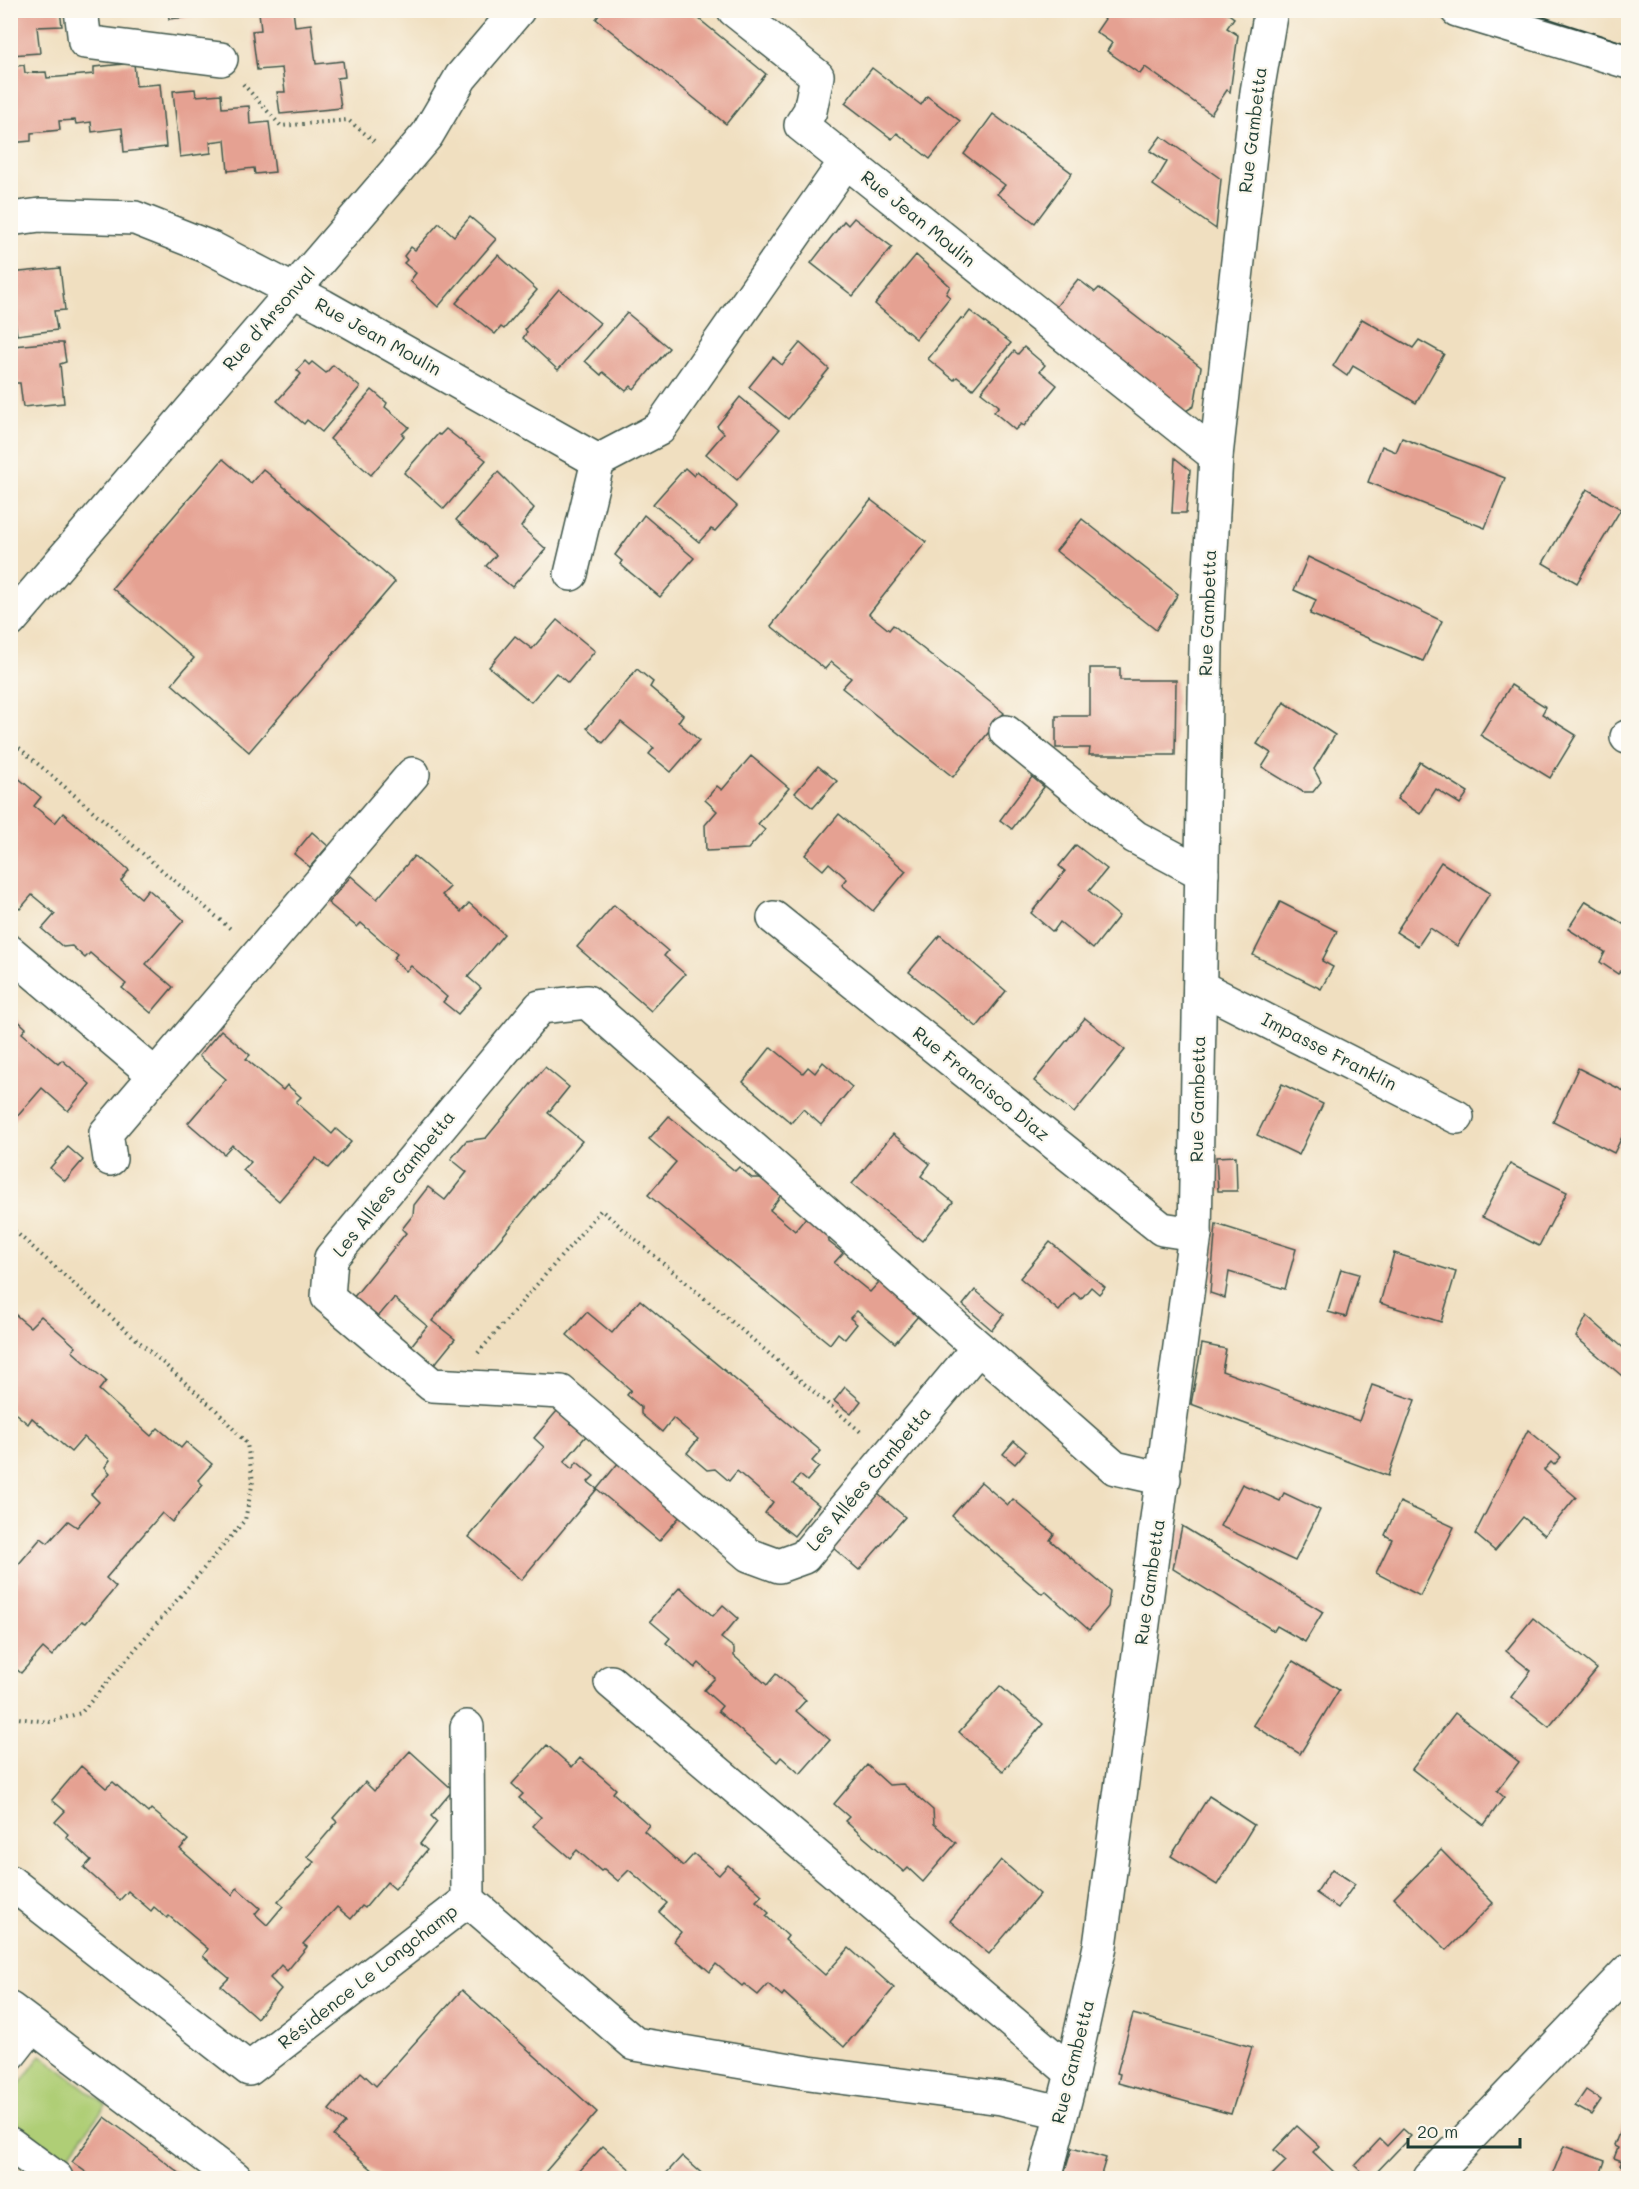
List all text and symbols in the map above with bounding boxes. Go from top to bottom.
street label: Rue Gambetta [1232,65,1272,194]
street label: Rue Jean Moulin [856,164,981,272]
street label: Rue d'Arsonval [217,261,320,375]
street label: Rue Jean Moulin [311,291,446,381]
street label: Rue Gambetta [1193,549,1221,677]
street label: Impasse Franklin [1258,1007,1401,1096]
street label: Rue Francisco Diaz [908,1021,1055,1146]
street label: Rue Gambetta [1184,1035,1210,1163]
street label: Les Allées Gambetta [327,1105,460,1262]
street label: Les Allées Gambetta [801,1401,936,1556]
street label: Rue Gambetta [1128,1517,1170,1646]
street label: Résidence Le Longchamp [273,1899,462,2054]
street label: Rue Gambetta [1045,1997,1099,2126]
scale bar [1408,2111,1520,2149]
text: 20 m [1417,2119,1458,2143]

